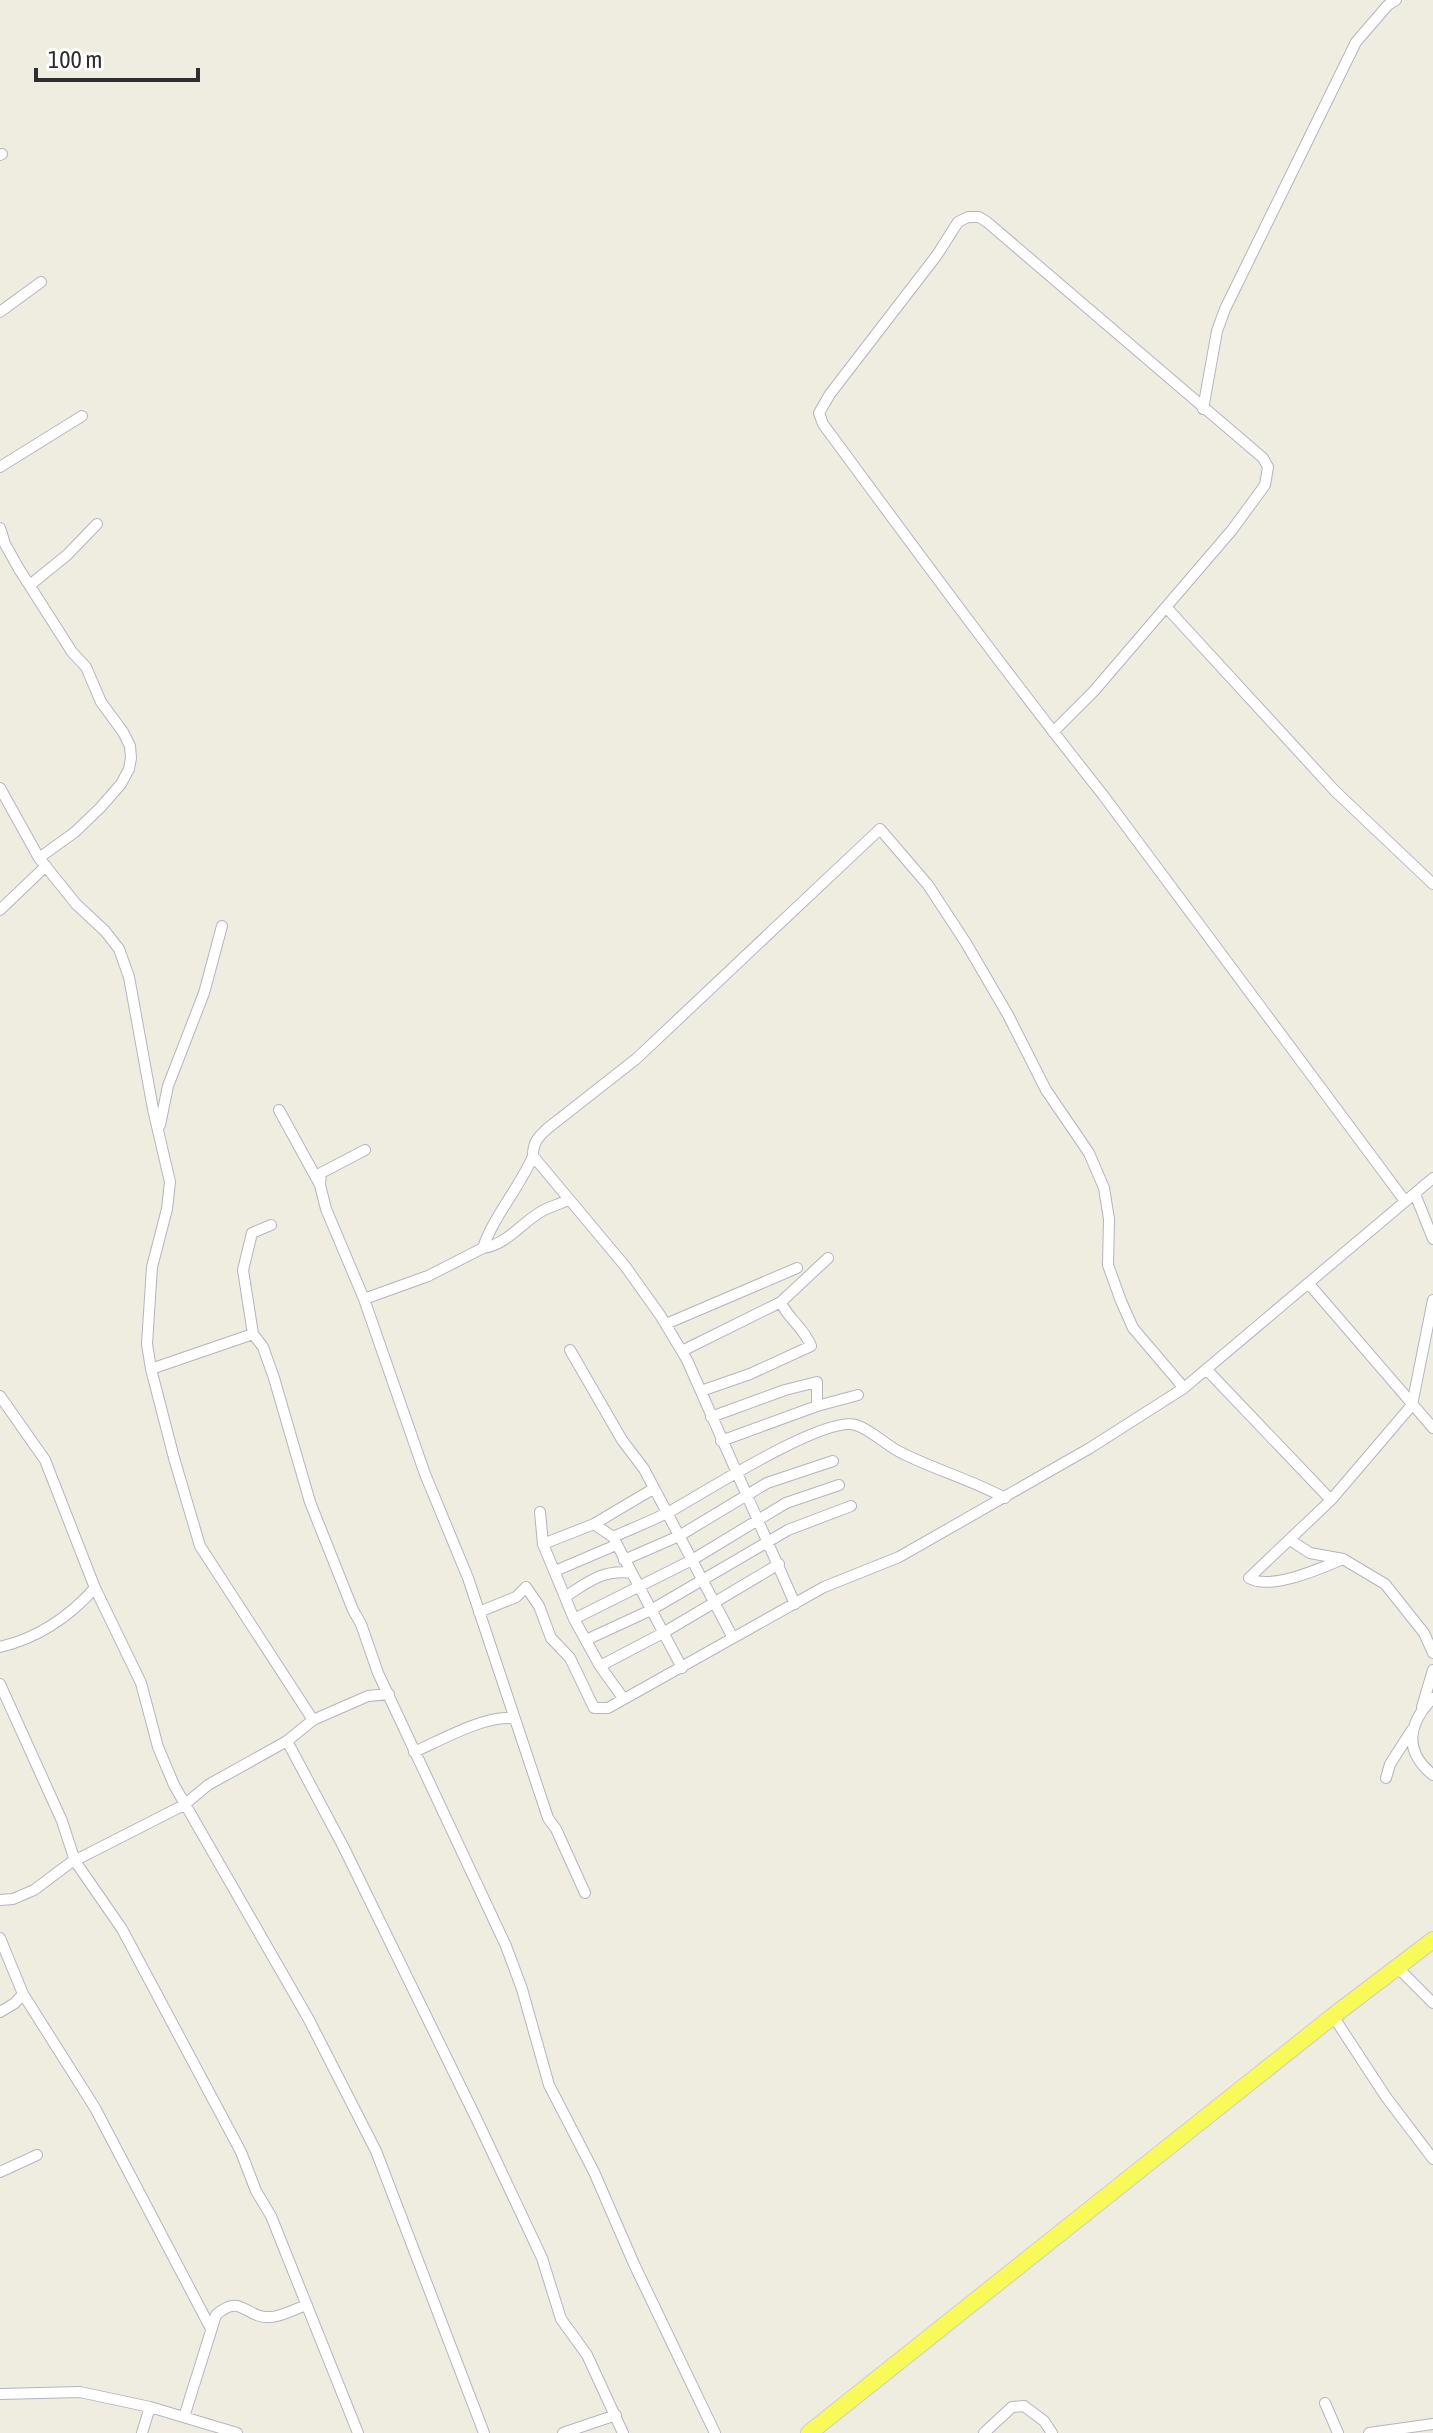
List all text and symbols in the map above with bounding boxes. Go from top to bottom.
scale bar [36,32,198,82]
text: 100 m [48,46,102,73]

